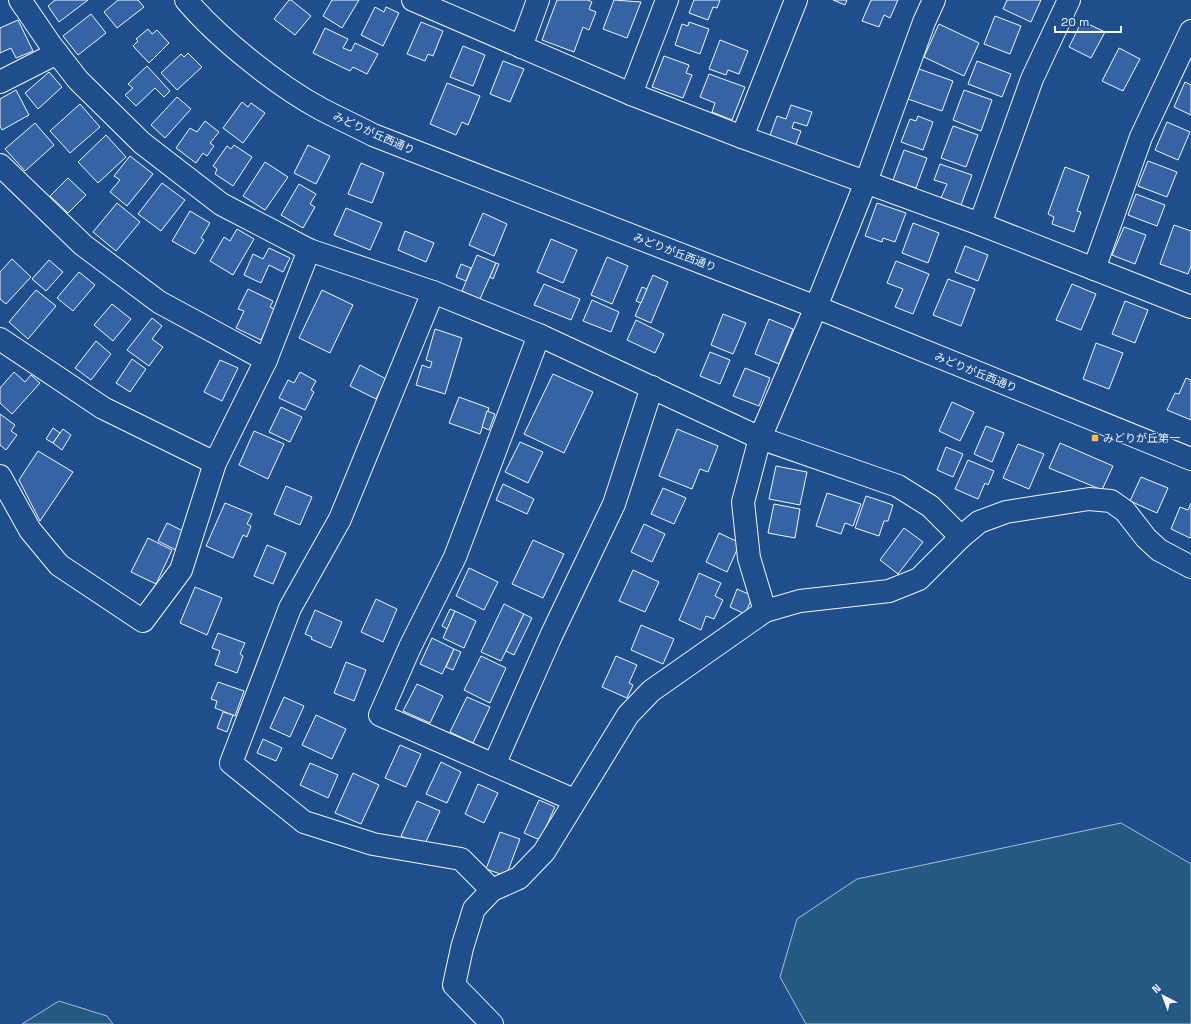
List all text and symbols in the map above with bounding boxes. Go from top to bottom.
scale bar [1055,8,1121,34]
text: 20 m [1061,14,1089,30]
street label: みどりが丘西通り [331,109,417,157]
street label: みどりが丘西通り [631,230,719,274]
street label: みどりが丘西通り [933,349,1019,395]
place label: みどりが丘第一 [1103,431,1180,445]
marker: みどりが丘第一 [1090,433,1100,443]
north arrow [1143,976,1183,1016]
text: N [1149,981,1164,996]

